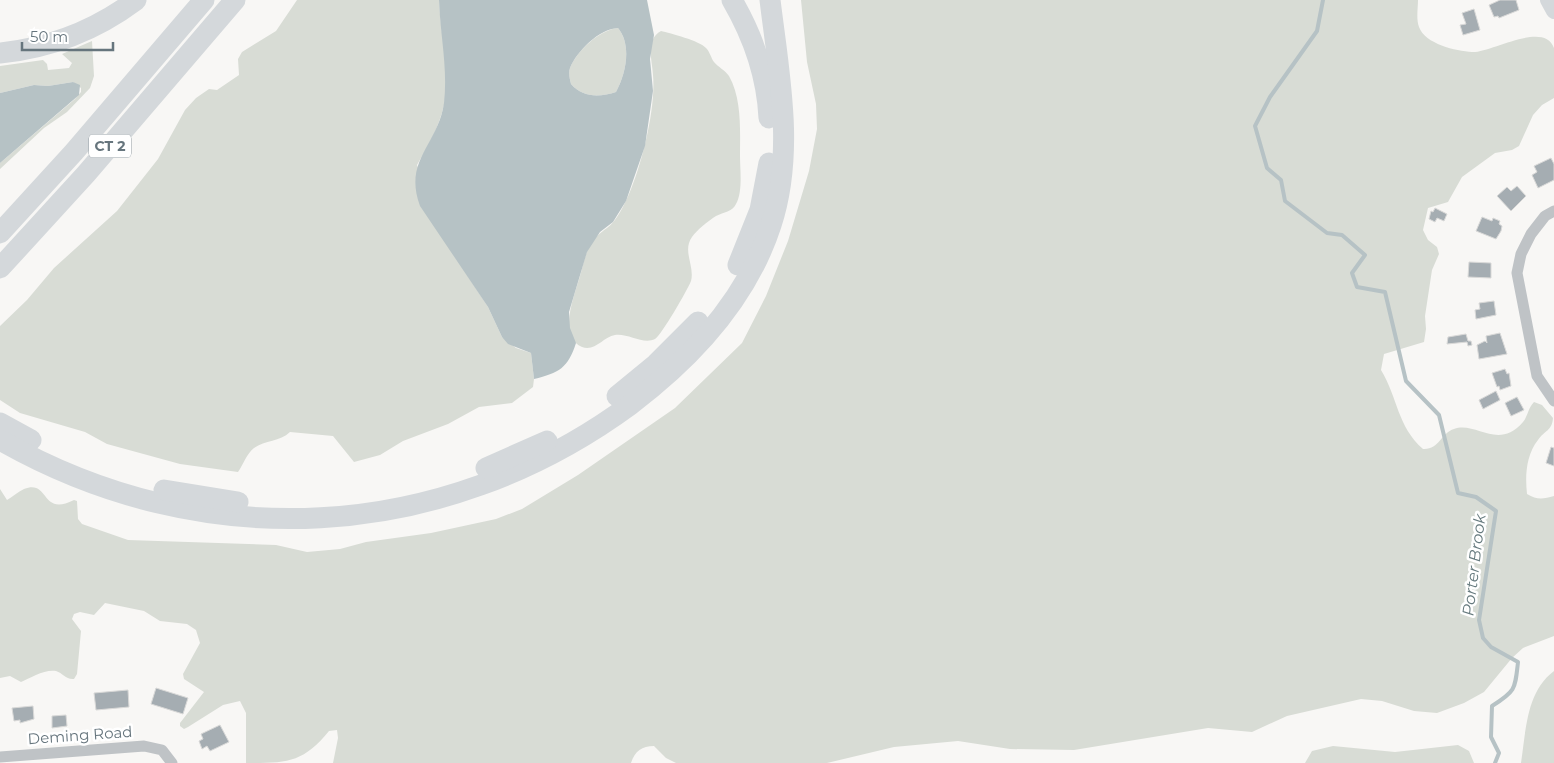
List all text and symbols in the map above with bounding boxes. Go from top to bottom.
scale bar [22,20,114,52]
text: 50 m [30,27,68,46]
road number: CT 2 [89,134,131,158]
water label: Porter Brook [1458,512,1490,617]
street label: Deming Road [27,722,133,748]

